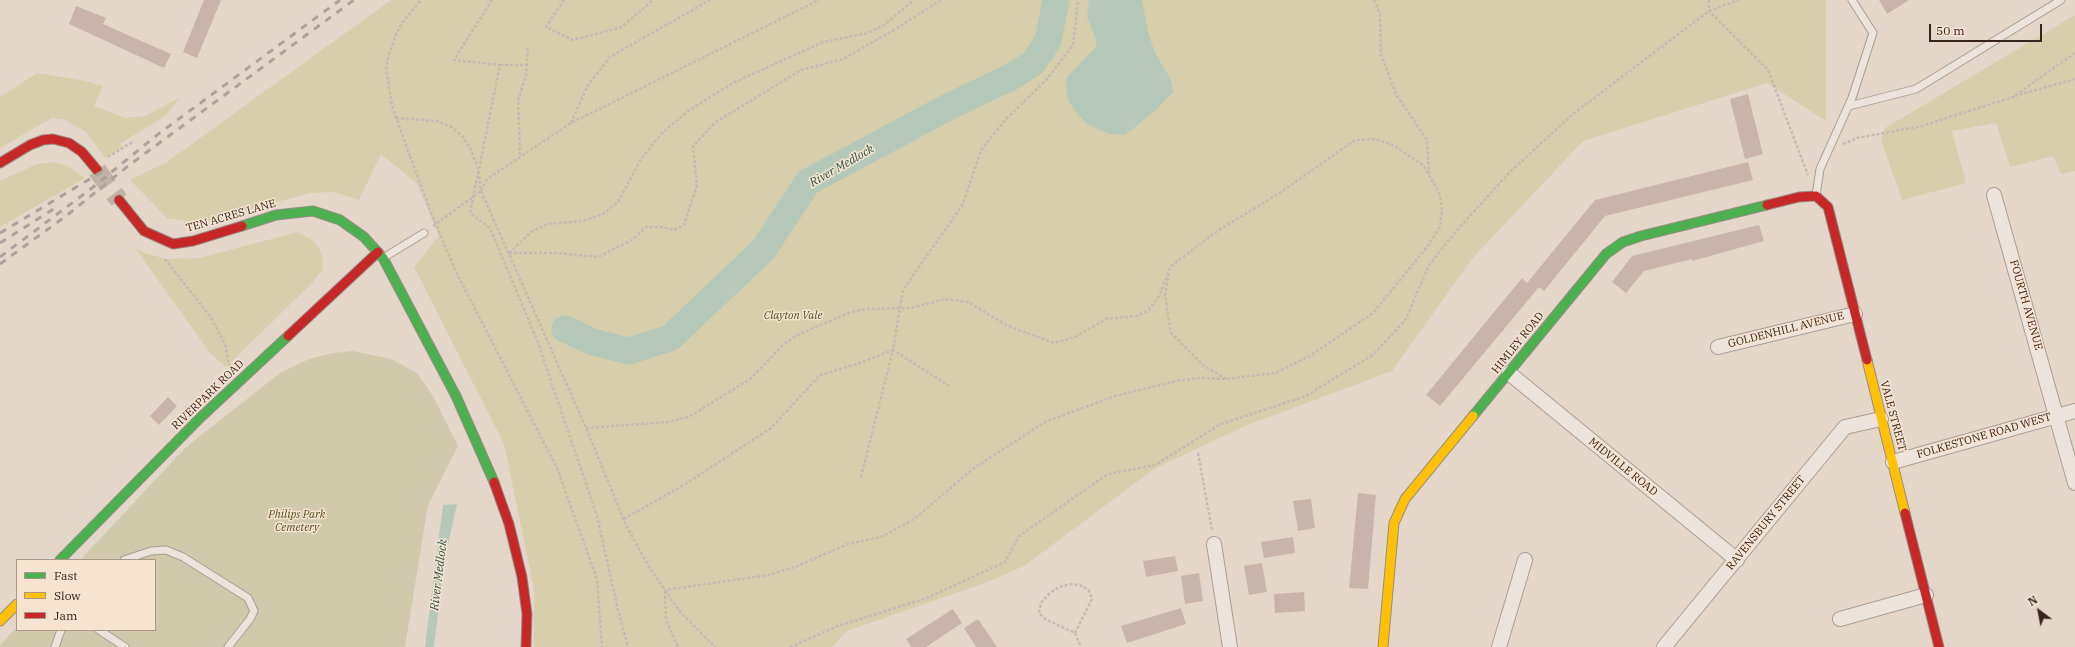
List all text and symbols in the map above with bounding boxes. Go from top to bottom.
scale bar [1931,16,2044,42]
text: 50 m [1936,23,1965,38]
water label: River Medlock [807,142,877,190]
street label: TEN ACRES LANE [184,197,278,235]
street label: FOURTH AVENUE [2007,258,2045,352]
park label: Clayton Vale [764,309,822,323]
street label: GOLDENHILL AVENUE [1727,309,1845,351]
street label: HIMLEY ROAD [1489,310,1547,376]
street label: RIVERPARK ROAD [169,357,247,433]
street label: VALE STREET [1877,379,1909,453]
street label: FOLKESTONE ROAD WEST [1915,410,2053,462]
street label: MIDVILLE ROAD [1586,435,1660,499]
street label: RAVENSBURY STREET [1724,473,1808,573]
park label: Philips Park Cemetery [268,508,326,534]
water label: River Medlock [427,538,451,612]
legend [16,559,156,631]
text: Fast [54,568,78,583]
text: Slow [54,588,81,603]
north arrow [2019,591,2059,631]
text: N [2025,593,2040,609]
text: Jam [54,608,77,623]

